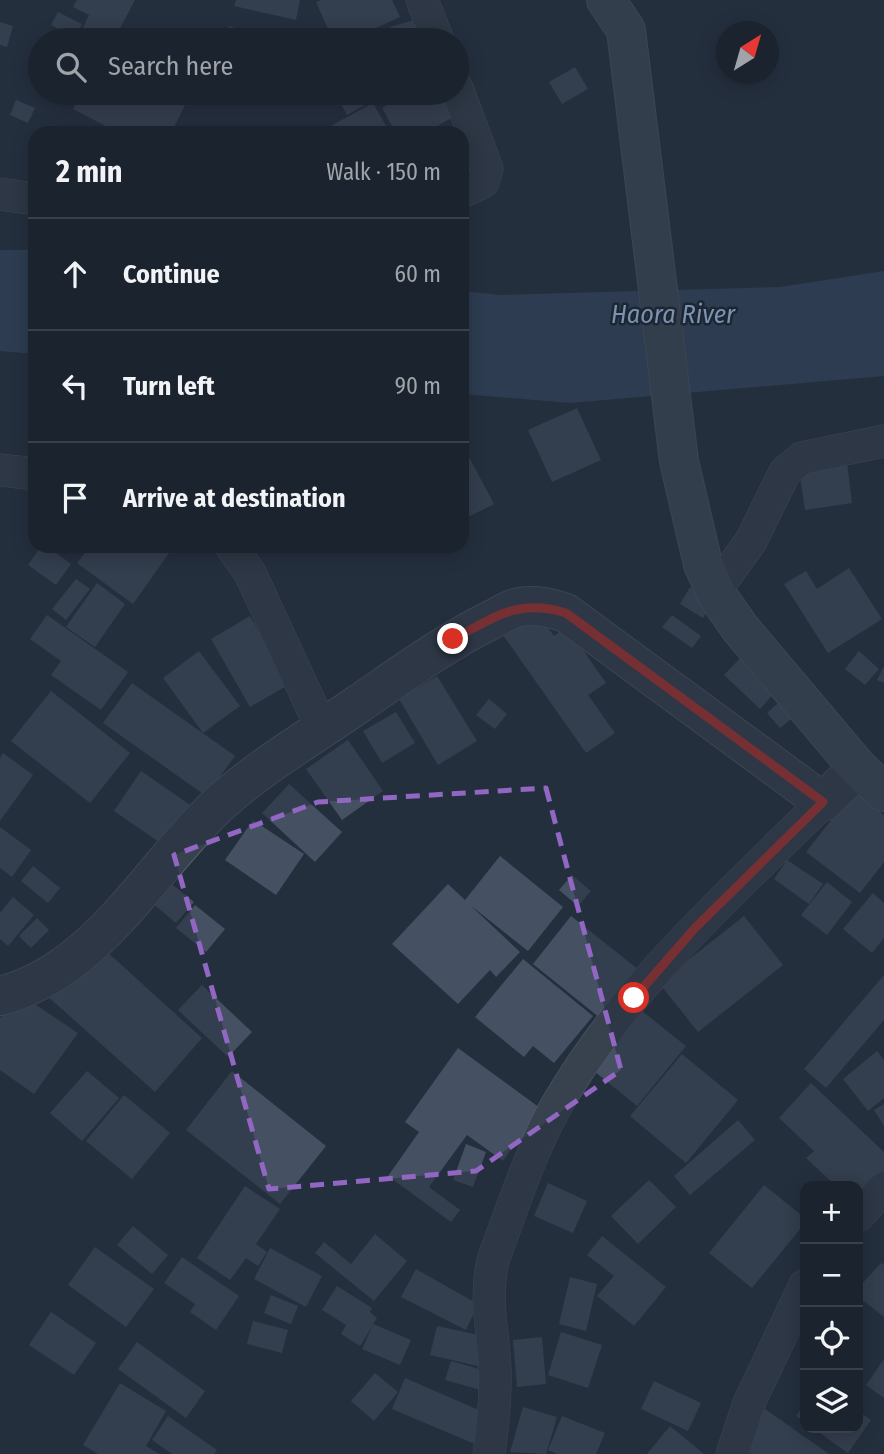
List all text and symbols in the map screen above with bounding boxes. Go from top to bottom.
north arrow [716,21,779,84]
search box [28,28,469,105]
icon: search [52,48,90,86]
text: Search here [108,51,233,82]
text: 2 min [56,154,123,190]
text: Walk · 150 m [326,158,441,186]
icon: ahead [56,255,94,293]
text: Continue [123,259,220,290]
text: 60 m [395,260,441,288]
water label: Haora River [611,299,736,330]
icon: left [56,367,94,405]
text: Turn left [123,371,215,402]
text: 90 m [395,372,441,400]
icon: arrive [56,479,94,517]
text: Arrive at destination [123,483,346,514]
route end [437,623,468,654]
route start [618,982,649,1013]
map controls [800,1181,863,1433]
button: + [800,1181,863,1244]
button: − [800,1244,863,1307]
button: locate [800,1307,863,1370]
button: layers [800,1370,863,1433]

